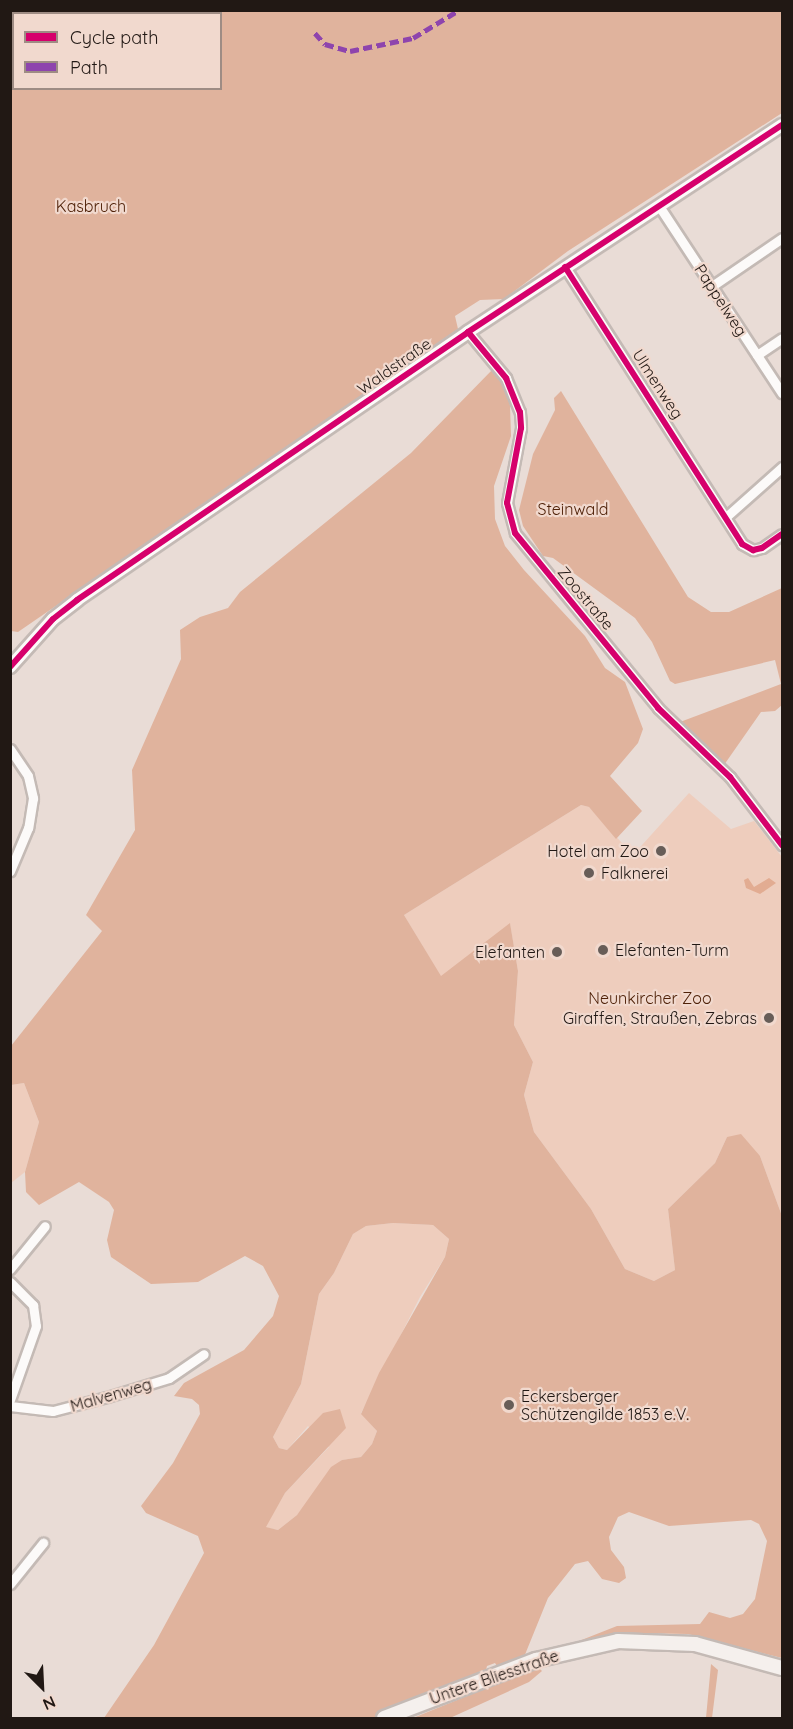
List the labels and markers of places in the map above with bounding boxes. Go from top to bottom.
place label: Hotel am Zoo [547,841,649,861]
marker: Hotel am Zoo [654,844,668,858]
place label: Falknerei [601,863,668,883]
marker: Falknerei [582,866,596,880]
place label: Elefanten-Turm [615,940,729,960]
place label: Elefanten [475,942,545,962]
marker: Elefanten-Turm [596,943,610,957]
marker: Elefanten [550,945,564,959]
place label: Giraffen, Straußen, Zebras [563,1008,757,1028]
marker: Giraffen, Straußen, Zebras [762,1011,776,1025]
place label: Eckersberger Schützengilde 1853 e.V. [521,1386,689,1424]
marker: Eckersberger Schützengilde 1853 e.V. [502,1398,516,1412]

